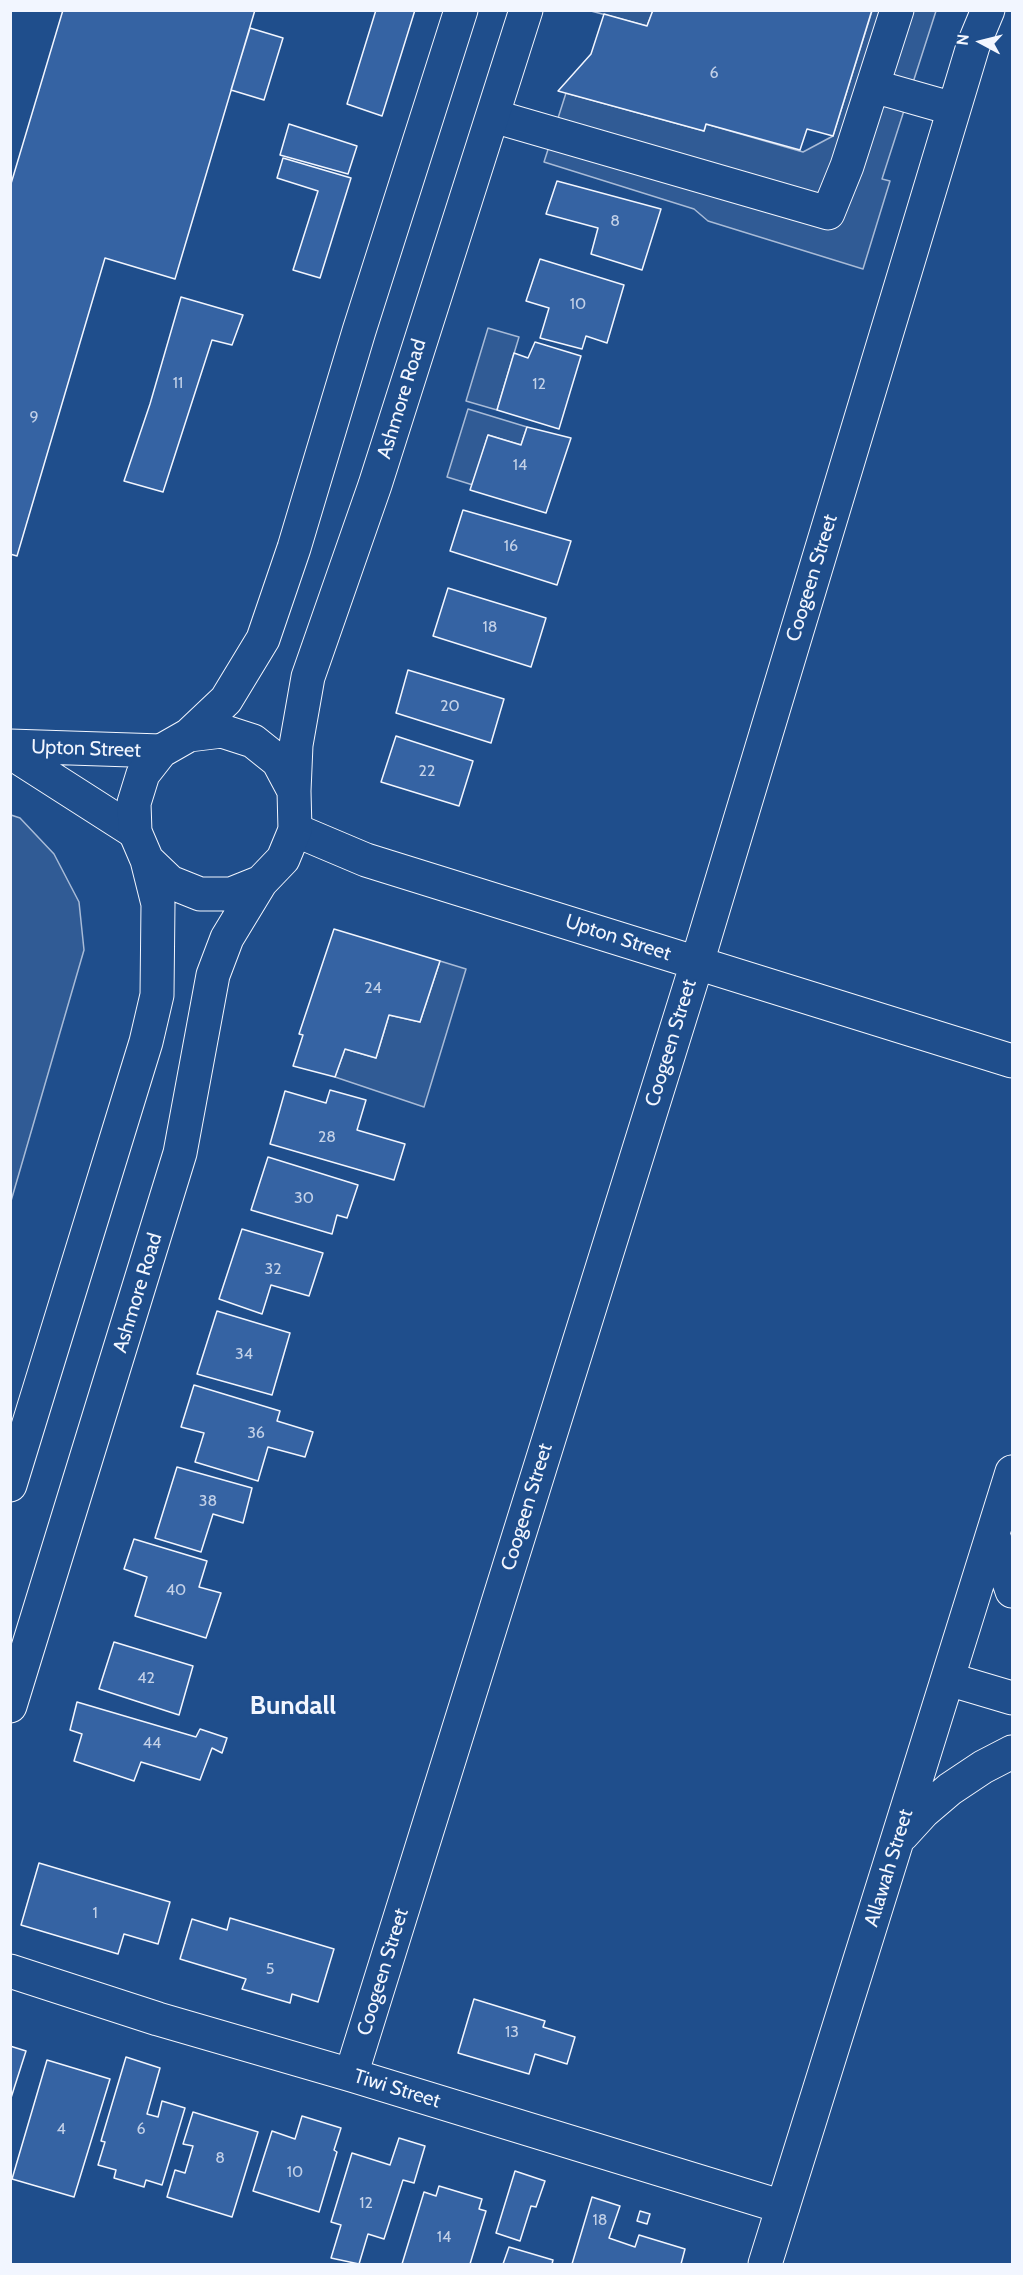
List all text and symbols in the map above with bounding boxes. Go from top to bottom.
north arrow [951,12,1011,72]
text: N [953,33,973,47]
house number: 6 [709,63,719,83]
house number: 8 [610,211,620,231]
house number: 10 [570,294,586,314]
street label: Ashmore Road [372,336,432,462]
house number: 11 [173,373,183,393]
house number: 12 [532,374,546,394]
house number: 9 [29,407,39,427]
house number: 14 [513,455,527,475]
street label: Coogeen Street [781,512,843,644]
house number: 16 [504,536,518,556]
house number: 18 [483,617,497,637]
house number: 20 [440,696,460,716]
street label: Upton Street [31,735,141,763]
house number: 22 [419,761,435,781]
street label: Upton Street [562,910,674,966]
street label: Coogeen Street [640,977,702,1109]
house number: 24 [364,978,382,998]
house number: 28 [318,1127,336,1147]
house number: 30 [294,1188,314,1208]
street label: Ashmore Road [108,1230,168,1356]
house number: 32 [264,1259,282,1279]
house number: 34 [235,1344,253,1364]
house number: 36 [247,1423,265,1443]
street label: Coogeen Street [496,1441,558,1573]
house number: 38 [199,1491,217,1511]
house number: 40 [166,1580,186,1600]
house number: 42 [137,1668,155,1688]
district label: Bundall [250,1690,336,1722]
house number: 44 [143,1733,161,1753]
street label: Allawah Street [860,1806,918,1930]
house number: 1 [92,1903,98,1923]
street label: Coogeen Street [352,1906,414,2038]
house number: 5 [266,1959,274,1979]
house number: 13 [505,2022,519,2042]
street label: Tiwi Street [351,2064,443,2114]
house number: 4 [56,2119,66,2139]
house number: 6 [136,2119,146,2139]
house number: 8 [215,2148,225,2168]
house number: 10 [287,2162,303,2182]
house number: 12 [359,2193,373,2213]
house number: 18 [593,2210,607,2230]
house number: 14 [437,2227,451,2247]

